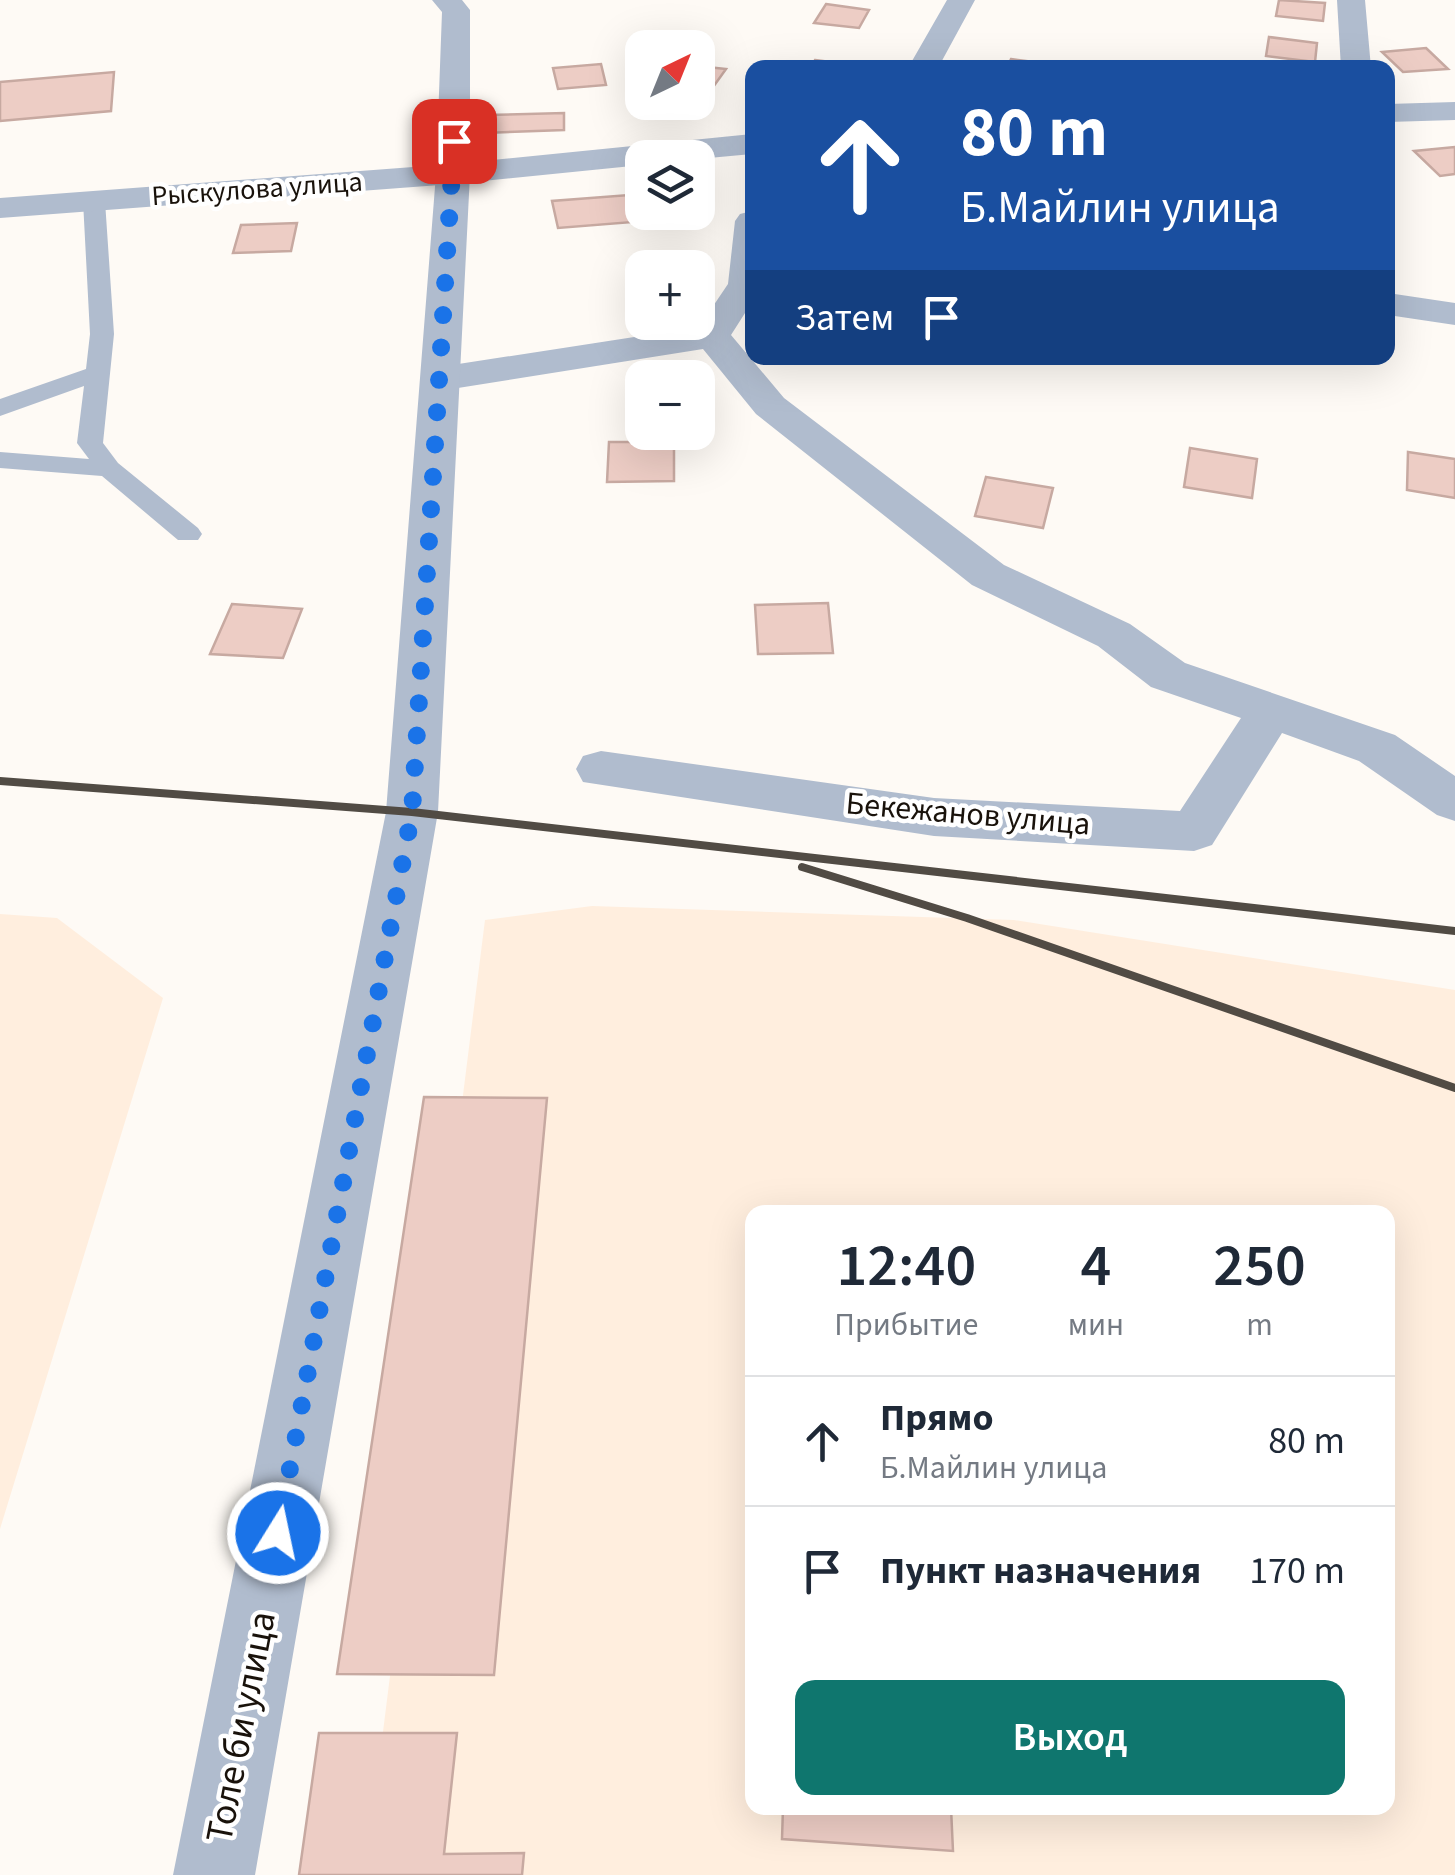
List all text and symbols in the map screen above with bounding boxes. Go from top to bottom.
north arrow [625,30,715,120]
map controls [625,30,715,450]
text: 80 m [960,83,1108,183]
pin [412,99,497,184]
icon: ahead [795,100,925,230]
icon: arrive [427,114,482,169]
button: layers [625,140,715,230]
street label: Рыскулова улица [150,162,364,216]
text: Б.Майлин улица [960,176,1280,240]
button: + [625,250,715,340]
icon: arrive [914,290,969,345]
text: Затем [795,291,894,345]
button: − [625,360,715,450]
street label: Бекежанов улица [844,780,1092,848]
text: 12:40 [837,1224,976,1309]
text: 4 [1081,1224,1111,1309]
text: 250 [1213,1224,1306,1309]
text: Прибытие [834,1302,978,1348]
text: мин [1068,1302,1124,1348]
text: m [1246,1302,1273,1348]
text: Прямо [880,1391,994,1445]
icon: ahead [795,1414,850,1469]
text: 80 m [1268,1414,1345,1468]
text: Б.Майлин улица [880,1445,1107,1491]
position arrow [226,1481,330,1585]
icon: arrive [795,1544,850,1599]
text: Пункт назначения [880,1544,1201,1598]
text: 170 m [1249,1544,1345,1598]
street label: Толе би улица [192,1607,290,1847]
button: Выход [795,1680,1345,1795]

